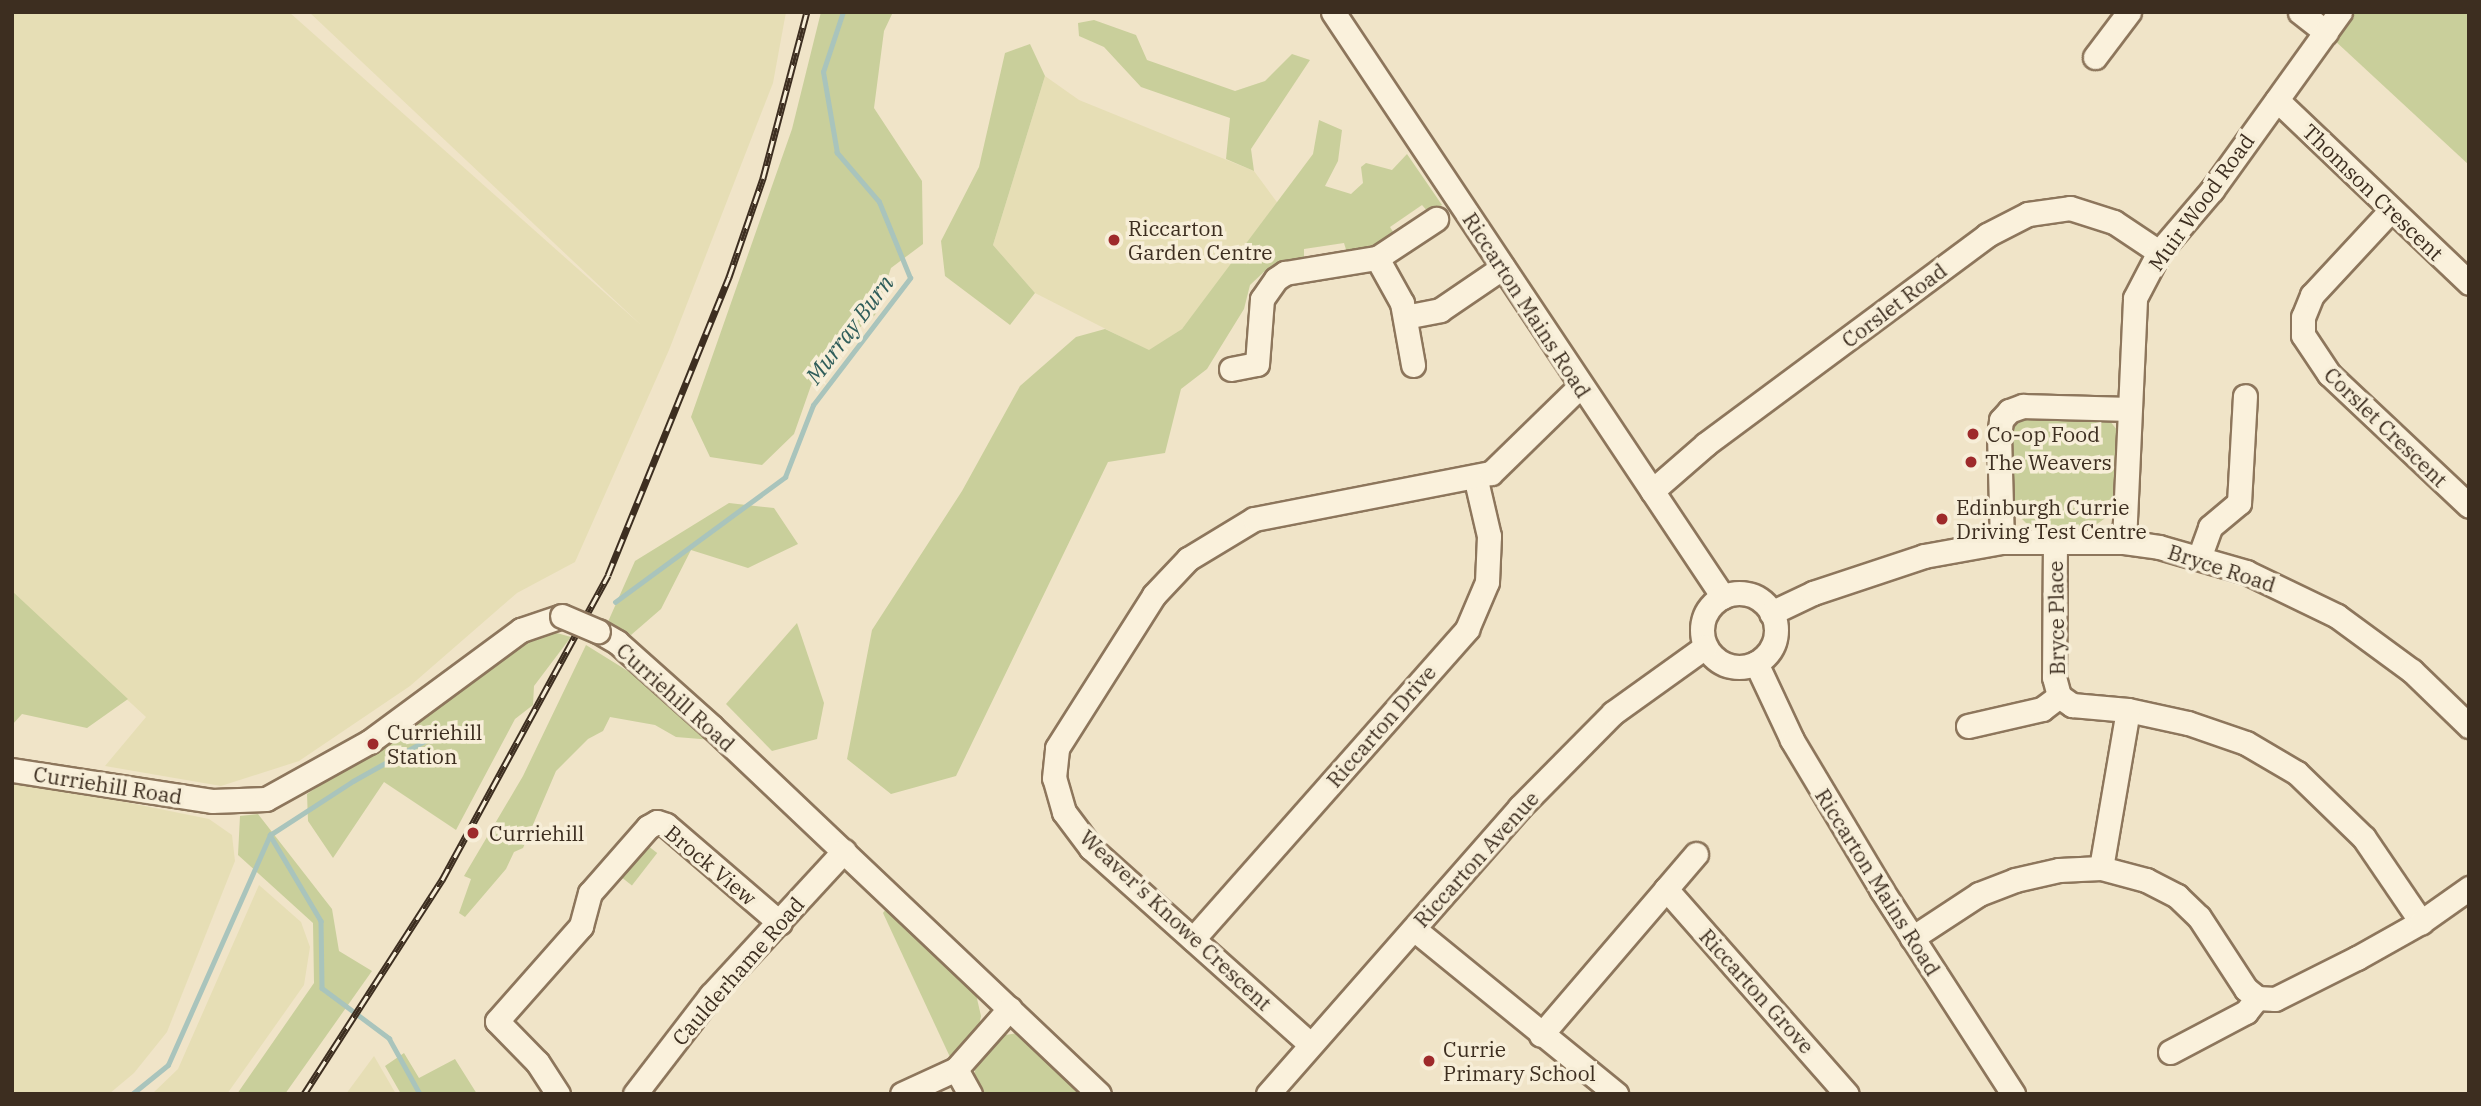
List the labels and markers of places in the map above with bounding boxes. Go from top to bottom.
place label: Riccarton Garden Centre [1128,215,1273,265]
marker: Riccarton Garden Centre [1106,232,1122,248]
place label: Co-op Food [1987,421,2100,447]
marker: Co-op Food [1965,426,1981,442]
place label: The Weavers [1985,449,2112,475]
marker: The Weavers [1963,454,1979,470]
place label: Edinburgh Currie Driving Test Centre [1956,494,2147,544]
marker: Edinburgh Currie Driving Test Centre [1934,511,1950,527]
place label: Curriehill Station [387,719,482,769]
marker: Curriehill Station [365,736,381,752]
place label: Curriehill [489,820,584,846]
marker: Curriehill [463,823,483,843]
place label: Currie Primary School [1443,1036,1596,1086]
marker: Currie Primary School [1421,1053,1437,1069]

